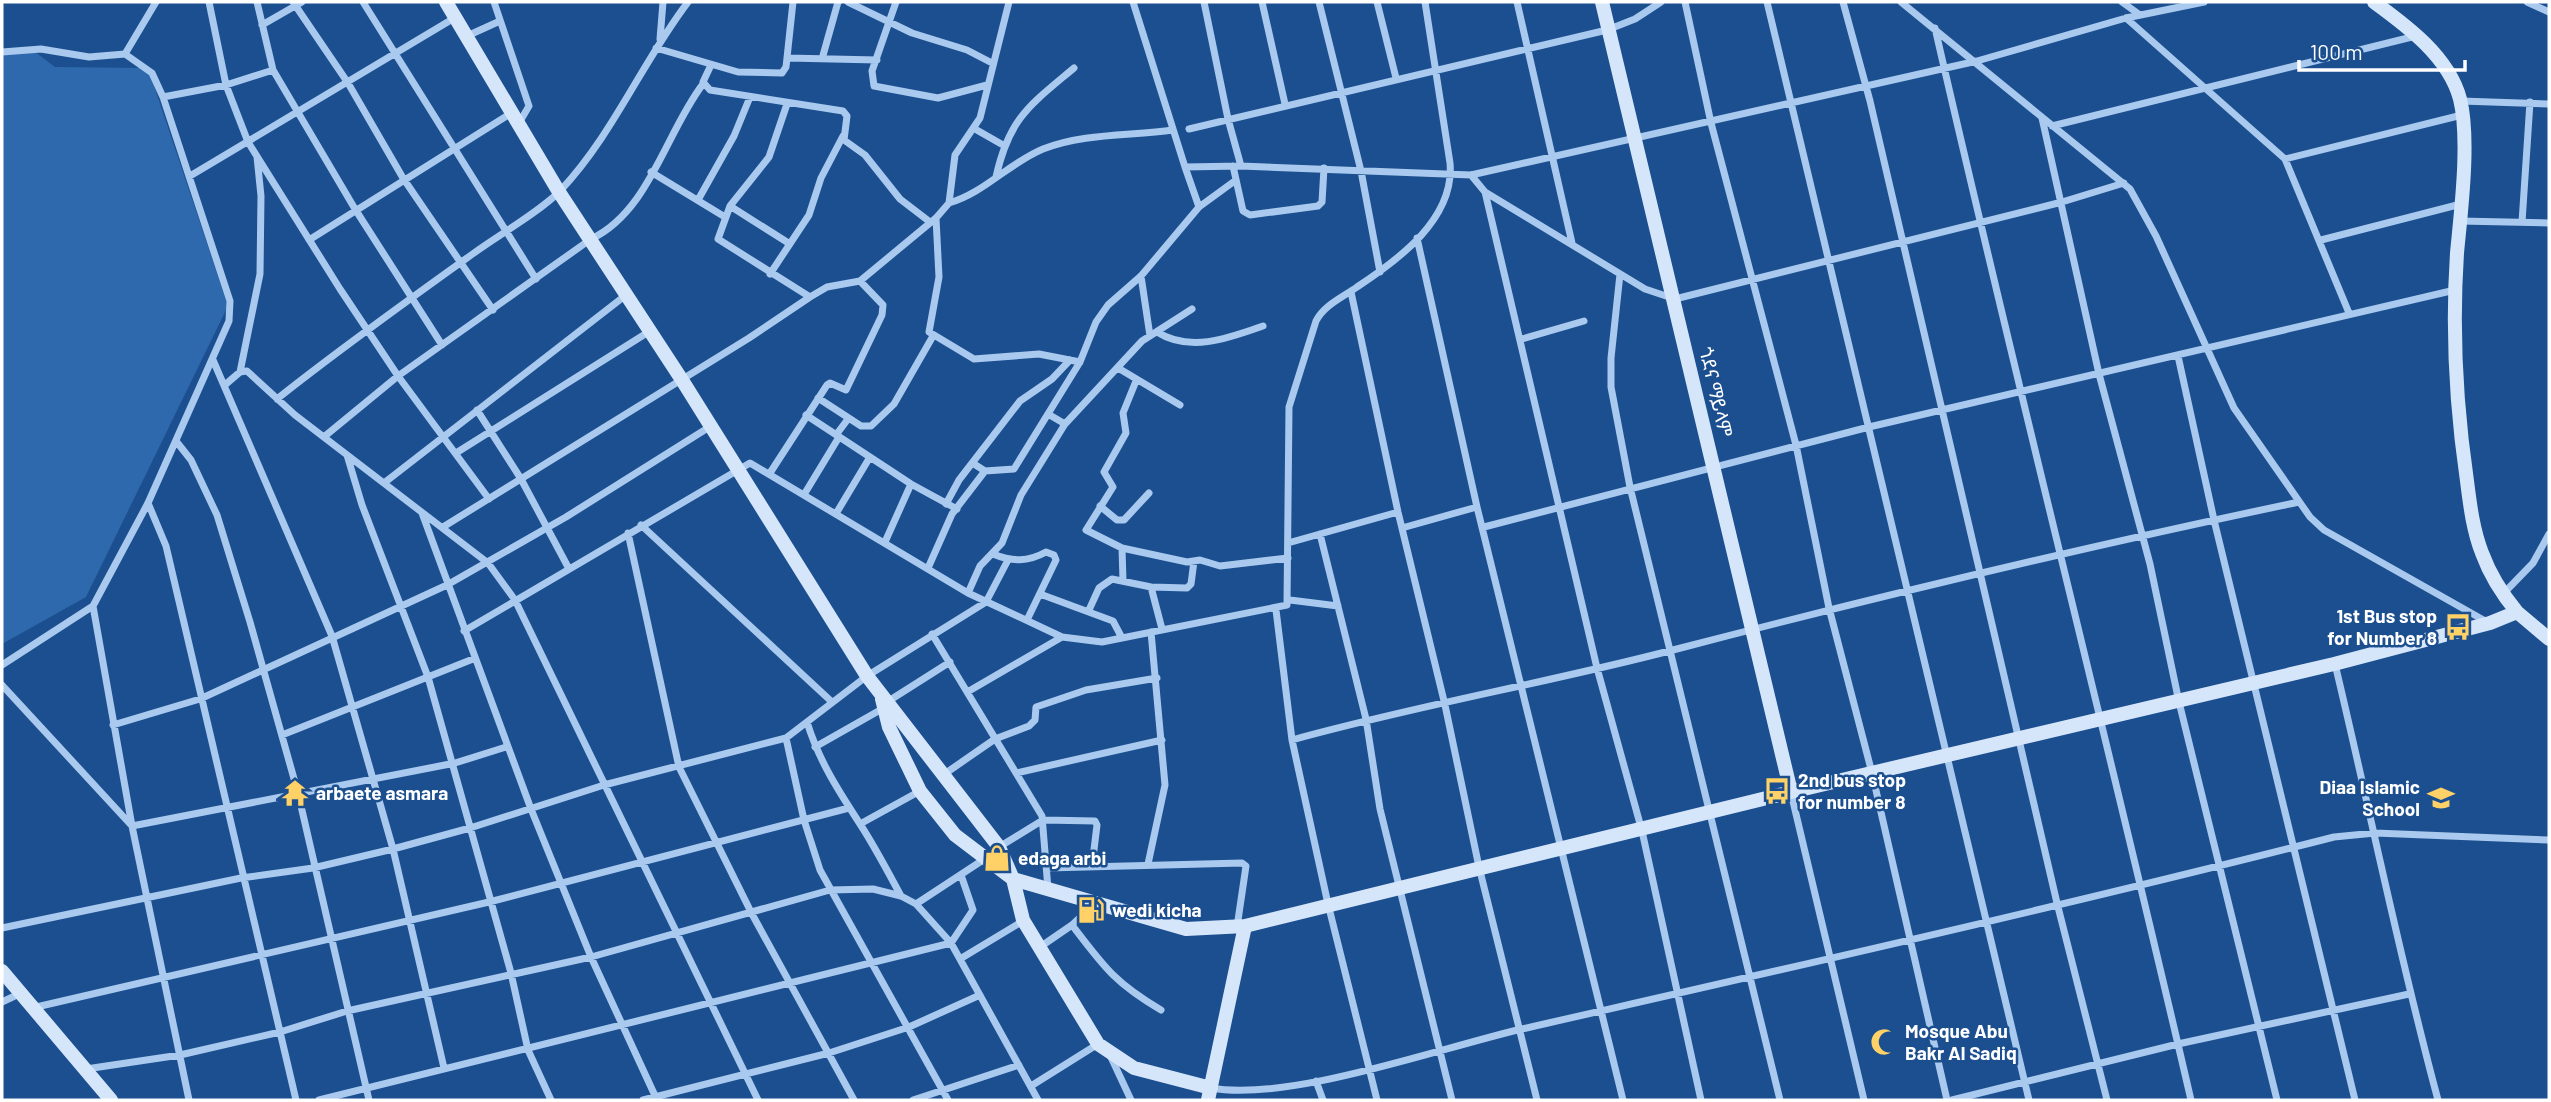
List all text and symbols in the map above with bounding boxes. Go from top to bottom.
scale bar [2299,28,2465,72]
text: 100 m [2310,39,2363,64]
street label: ጎደና ማይላም [1695,345,1738,439]
place label: 1st Bus stop for Number 8 [2327,604,2437,649]
bus stop icon: 1st Bus stop for Number 8 [2443,612,2473,642]
place label: 2nd bus stop for number 8 [1798,768,1906,813]
place label: Diaa Islamic School [2319,775,2420,820]
bus stop icon: 2nd bus stop for number 8 [1762,776,1792,806]
temple icon: arbaete asmara [280,778,310,808]
place label: arbaete asmara [316,781,448,804]
school or university icon: Diaa Islamic School [2426,783,2456,813]
shop icon: edaga arbi [982,843,1012,873]
place label: edaga arbi [1018,846,1106,869]
fuel station icon: wedi kicha [1076,895,1106,925]
place label: wedi kicha [1112,898,1202,921]
place label: Mosque Abu Bakr Al Sadiq [1905,1019,2017,1064]
mosque icon: Mosque Abu Bakr Al Sadiq [1869,1027,1899,1057]

